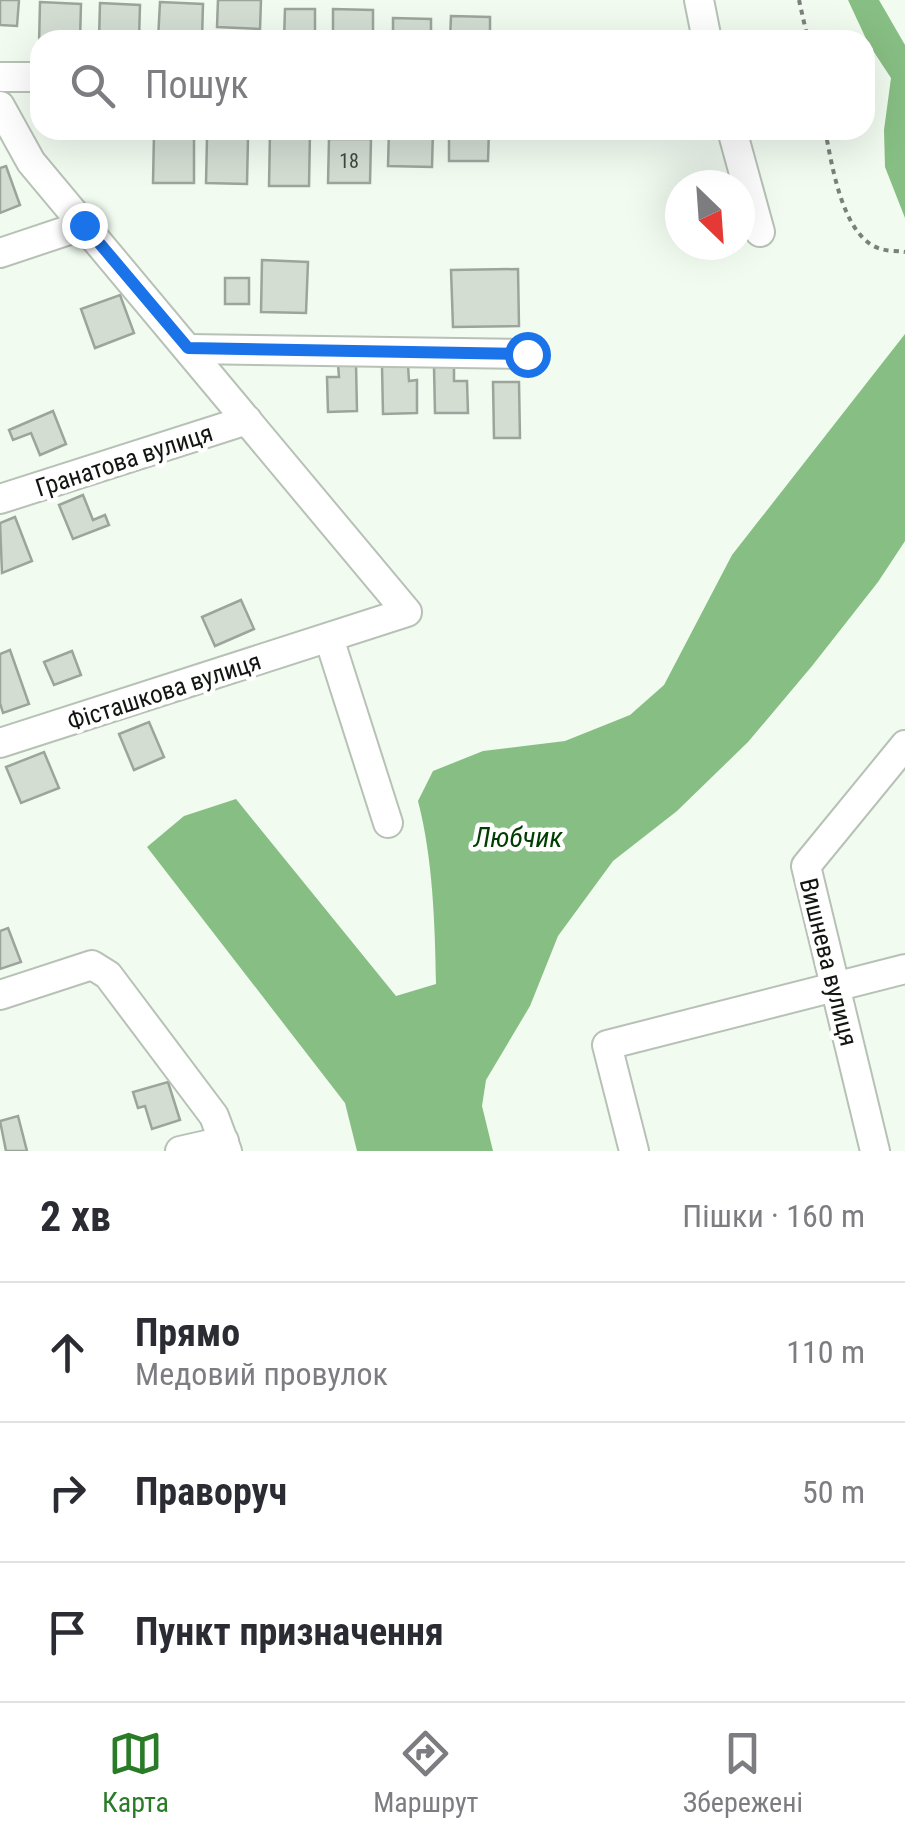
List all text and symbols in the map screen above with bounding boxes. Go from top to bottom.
search box [30,30,875,140]
icon: search [65,58,120,113]
text: Пошук [145,63,249,107]
house number: 18 [339,149,359,173]
north arrow [665,170,755,260]
route end [62,203,108,249]
route start [505,332,551,378]
street label: Гранатова вулиця [32,418,216,503]
street label: Фісташкова вулиця [64,646,265,736]
water label: Любчик [473,821,563,854]
street label: Вишнева вулиця [794,875,863,1049]
text: 2 хв [40,1192,111,1241]
text: Пішки · 160 m [682,1197,865,1235]
text: Прямо [135,1311,240,1355]
icon: ahead [40,1325,95,1380]
text: 110 m [786,1333,865,1371]
text: Медовий провулок [135,1355,388,1393]
icon: right [40,1465,95,1520]
text: Праворуч [135,1470,287,1514]
text: 50 m [802,1473,865,1511]
icon: arrive [40,1605,95,1660]
text: Пункт призначення [135,1610,444,1654]
tab: Карта [102,1726,169,1819]
tab: Маршрут [373,1726,479,1819]
tab: Збережені [683,1726,803,1819]

